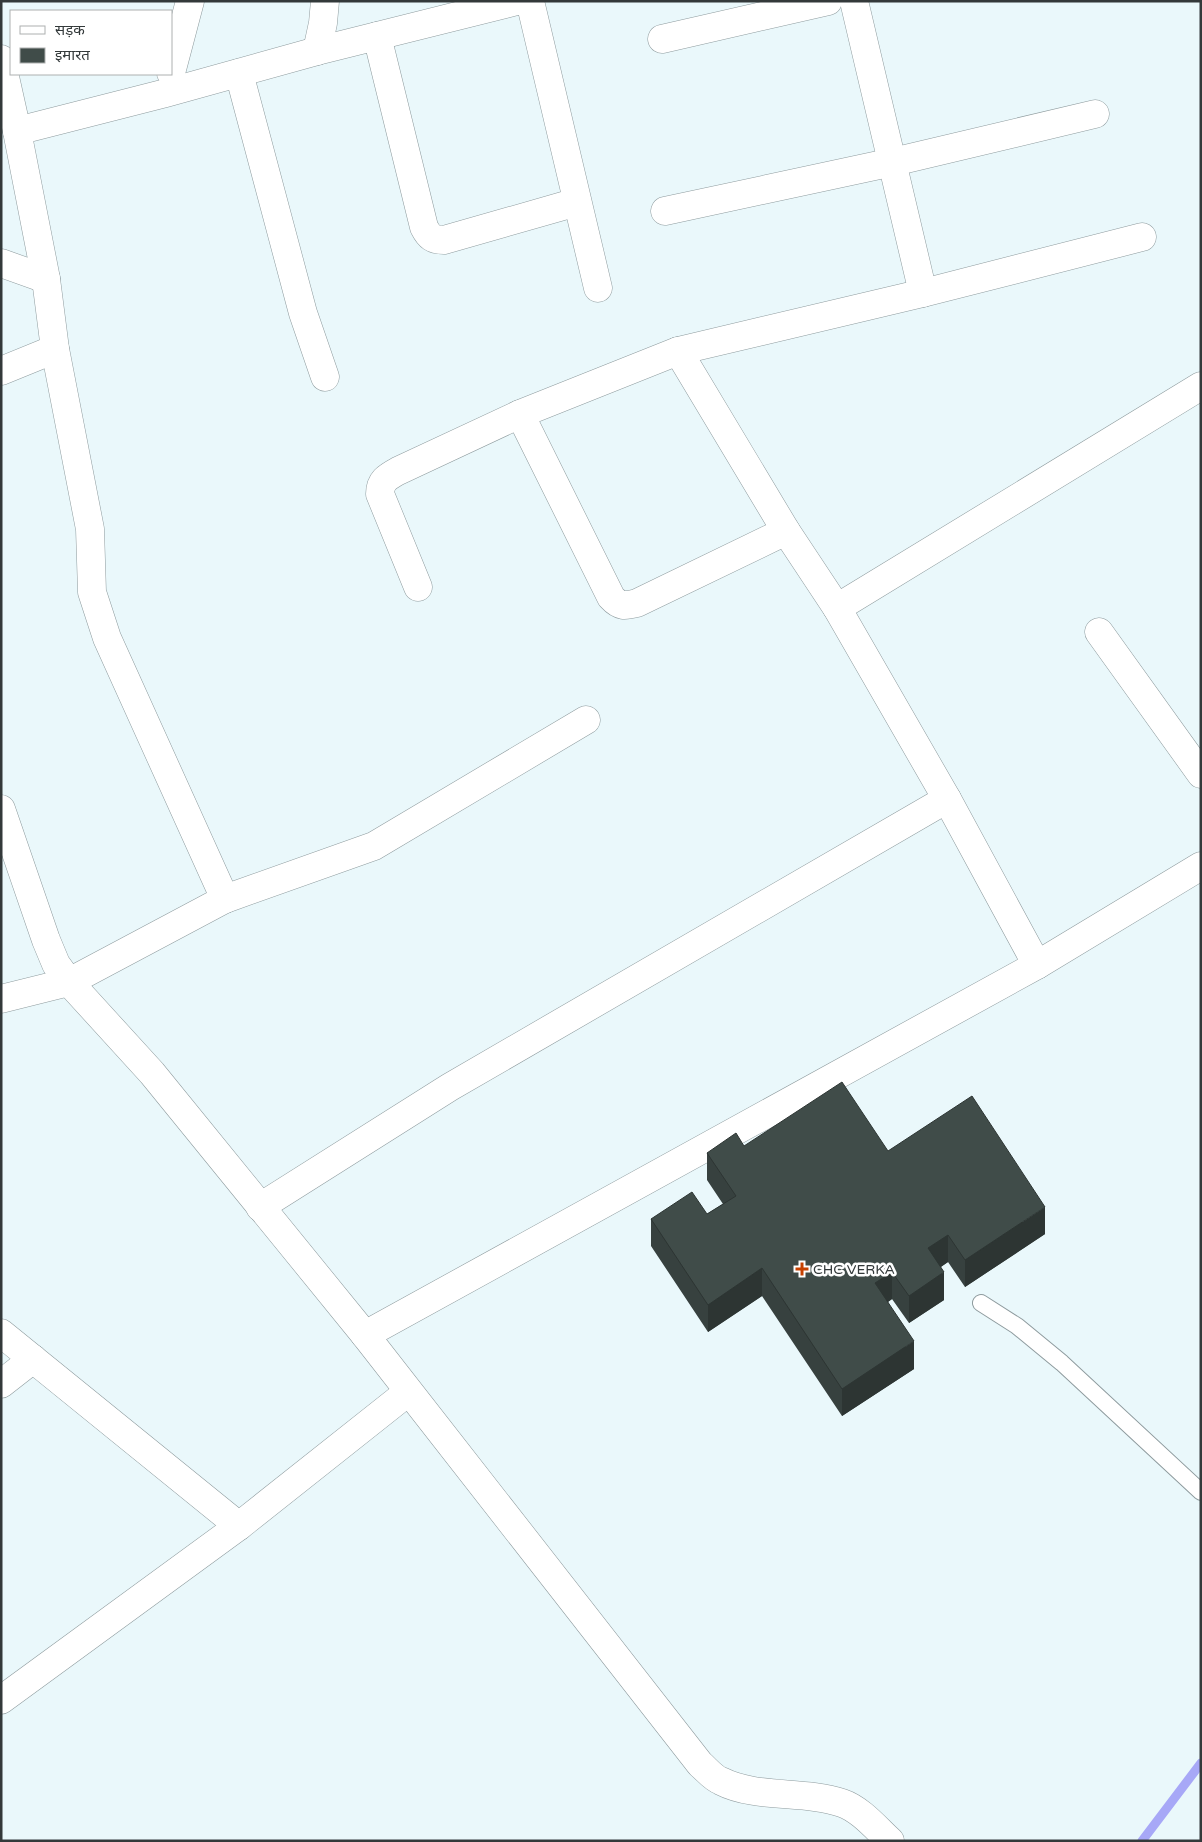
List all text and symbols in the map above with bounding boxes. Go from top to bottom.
legend [10,10,172,75]
text: सड़क [55,21,85,39]
text: इमारत [55,46,90,64]
place label: CHC VERKA [813,1261,895,1278]
marker: CHC VERKA [795,1262,809,1276]

